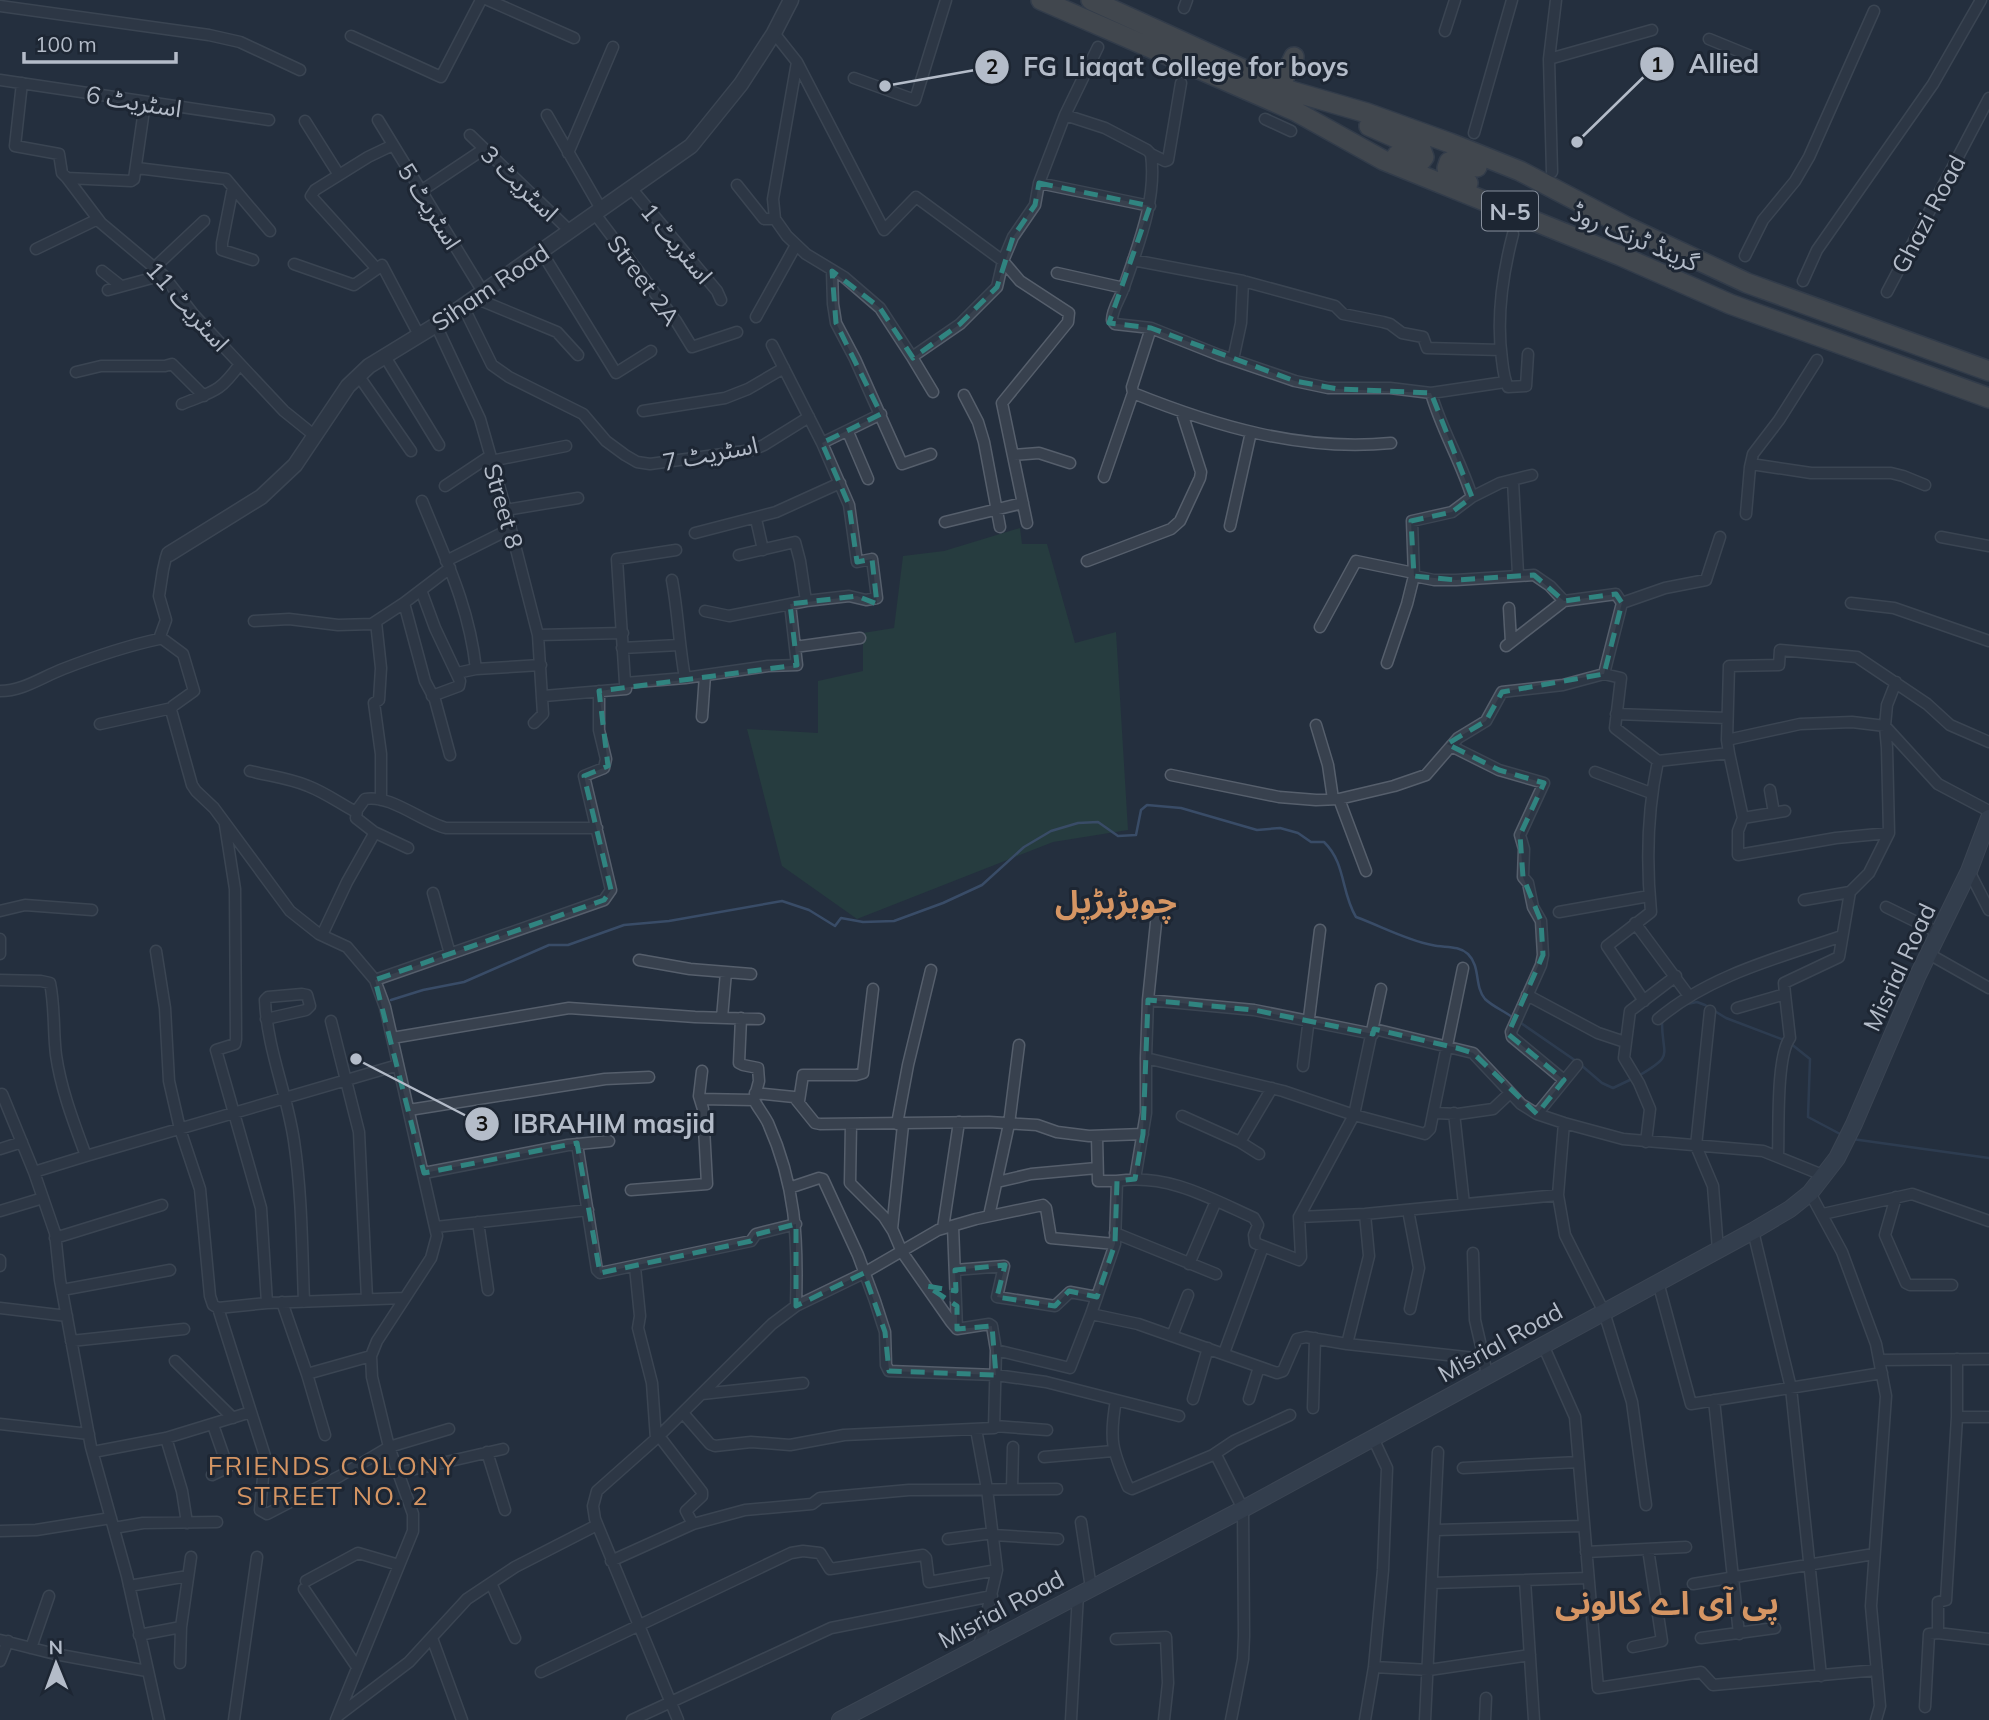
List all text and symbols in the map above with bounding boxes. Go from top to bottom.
scale bar [24,21,177,65]
text: 100 m [35,31,97,57]
callout: Allied [1640,41,1773,88]
callout: FG Liaqat College for boys [975,43,1363,90]
text: Allied [1689,47,1759,80]
text: FG Liaqat College for boys [1023,50,1349,83]
text: 1 [1651,51,1663,77]
text: 2 [986,53,998,79]
street label: اسٹریٹ 6 [84,79,184,123]
street label: اسٹریٹ 3 [475,139,565,227]
street label: Ghazi Road [1884,150,1972,278]
street label: اسٹریٹ 5 [392,157,468,255]
road number: N-5 [1482,192,1538,230]
street label: اسٹریٹ 1 [635,196,719,290]
street label: گرینڈ ٹرنک روڈ [1566,197,1705,278]
street label: Street 2A [601,229,687,331]
street label: Siham Road [426,237,554,337]
street label: اسٹریٹ 11 [140,255,236,357]
street label: اسٹریٹ 7 [660,429,760,477]
street label: Street 8 [478,460,530,552]
district label: چوہڑہڑپل [1055,881,1177,924]
street label: Misrial Road [1856,898,1942,1036]
callout: IBRAHIM masjid [464,1100,730,1147]
text: IBRAHIM masjid [513,1107,715,1140]
text: 3 [476,1110,488,1136]
street label: Misrial Road [1432,1295,1568,1389]
district label: FRIENDS COLONY STREET NO. 2 [208,1449,458,1512]
street label: Misrial Road [933,1563,1069,1655]
district label: پی آی اے کالونی [1555,1582,1779,1625]
north arrow [21,1629,91,1699]
text: N [48,1635,63,1659]

